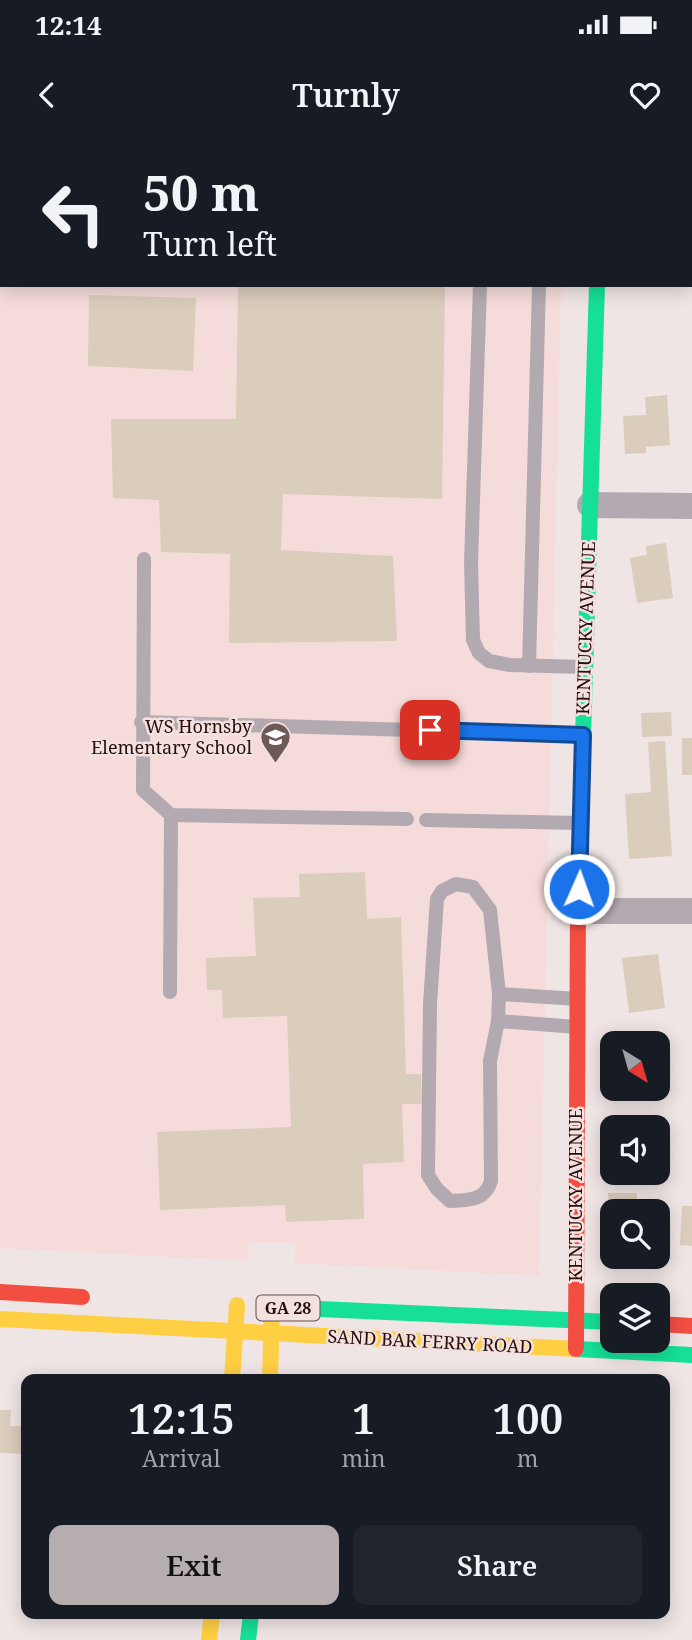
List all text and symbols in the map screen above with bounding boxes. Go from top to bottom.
text: 12:14 [35,7,102,43]
text: Turnly [292,73,400,116]
icon: back [28,76,66,114]
icon: heart [626,76,664,114]
text: 50 m [143,159,259,225]
icon: left [28,168,119,259]
text: Turn left [143,222,277,265]
street label: KENTUCKY AVENUE [570,541,600,715]
pin [400,700,460,760]
icon: arrive [411,711,449,749]
place label: WS Hornsby Elementary School [91,714,253,759]
school or university icon: WS Hornsby Elementary School [258,720,292,764]
position arrow [542,852,616,926]
north arrow [600,1031,670,1101]
map controls [600,1031,670,1353]
street label: KENTUCKY AVENUE [563,1108,587,1282]
button: sound [600,1115,670,1185]
button: search [600,1199,670,1269]
button: layers [600,1283,670,1353]
road number: GA 28 [256,1296,320,1320]
street label: SAND BAR FERRY ROAD [327,1324,533,1358]
text: 12:15 [128,1389,235,1446]
text: 1 [352,1389,375,1446]
text: 100 [492,1389,563,1446]
text: Arrival [142,1442,221,1474]
text: min [342,1442,386,1474]
text: m [517,1442,539,1474]
button: Exit [49,1525,339,1605]
button: Share [353,1525,642,1605]

